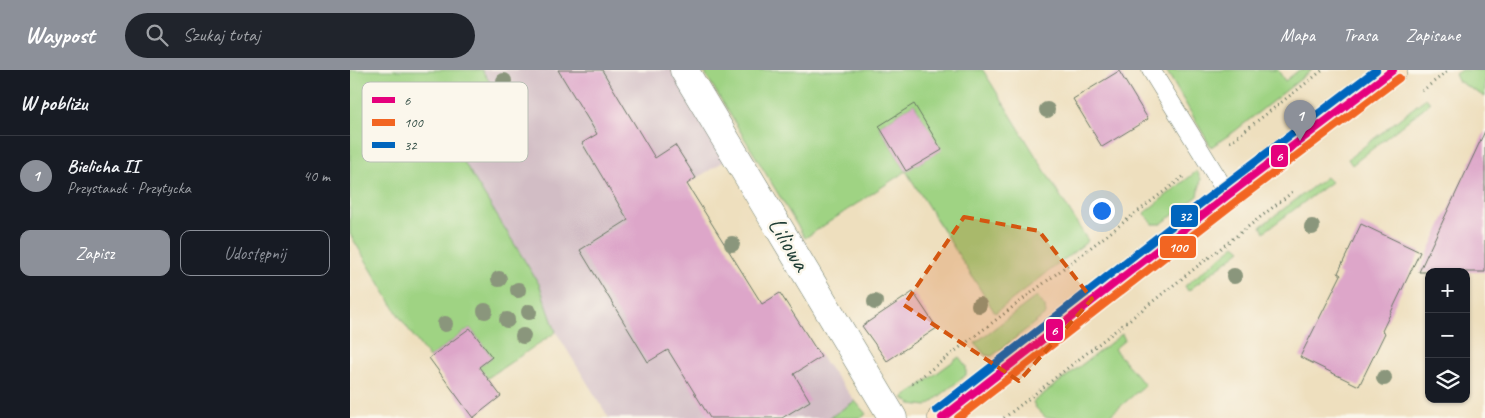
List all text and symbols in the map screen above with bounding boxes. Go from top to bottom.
search box [125,13,475,58]
text: Waypost [25,20,95,50]
icon: search [143,21,171,49]
text: Szukaj tutaj [183,23,260,47]
text: Mapa [1280,24,1315,46]
text: Trasa [1343,24,1377,46]
text: Zapisane [1405,24,1460,46]
legend [362,82,528,162]
text: W pobliżu [20,90,87,116]
text: 6 [404,92,411,109]
pin: 1 [1284,100,1316,141]
text: 100 [404,114,425,131]
text: 32 [404,137,418,154]
line badge: 6 [1270,144,1289,168]
text: 6 [1276,148,1284,165]
text: Bielicha II [67,154,139,178]
text: 1 [32,166,40,186]
text: 40 m [303,166,330,186]
text: Przystanek · Przytycka [67,178,191,198]
your location [1089,198,1115,224]
line badge: 32 [1170,204,1199,228]
text: 32 [1179,208,1193,225]
street label: Liliowa [761,211,818,279]
button: Zapisz [20,230,170,276]
button: Udostępnij [180,230,330,276]
line badge: 100 [1159,235,1197,259]
text: 100 [1169,239,1189,256]
map controls [1425,268,1470,403]
button: + [1425,268,1470,313]
button: − [1425,313,1470,358]
line badge: 6 [1045,318,1064,342]
text: 6 [1051,322,1059,339]
button: layers [1425,358,1470,403]

